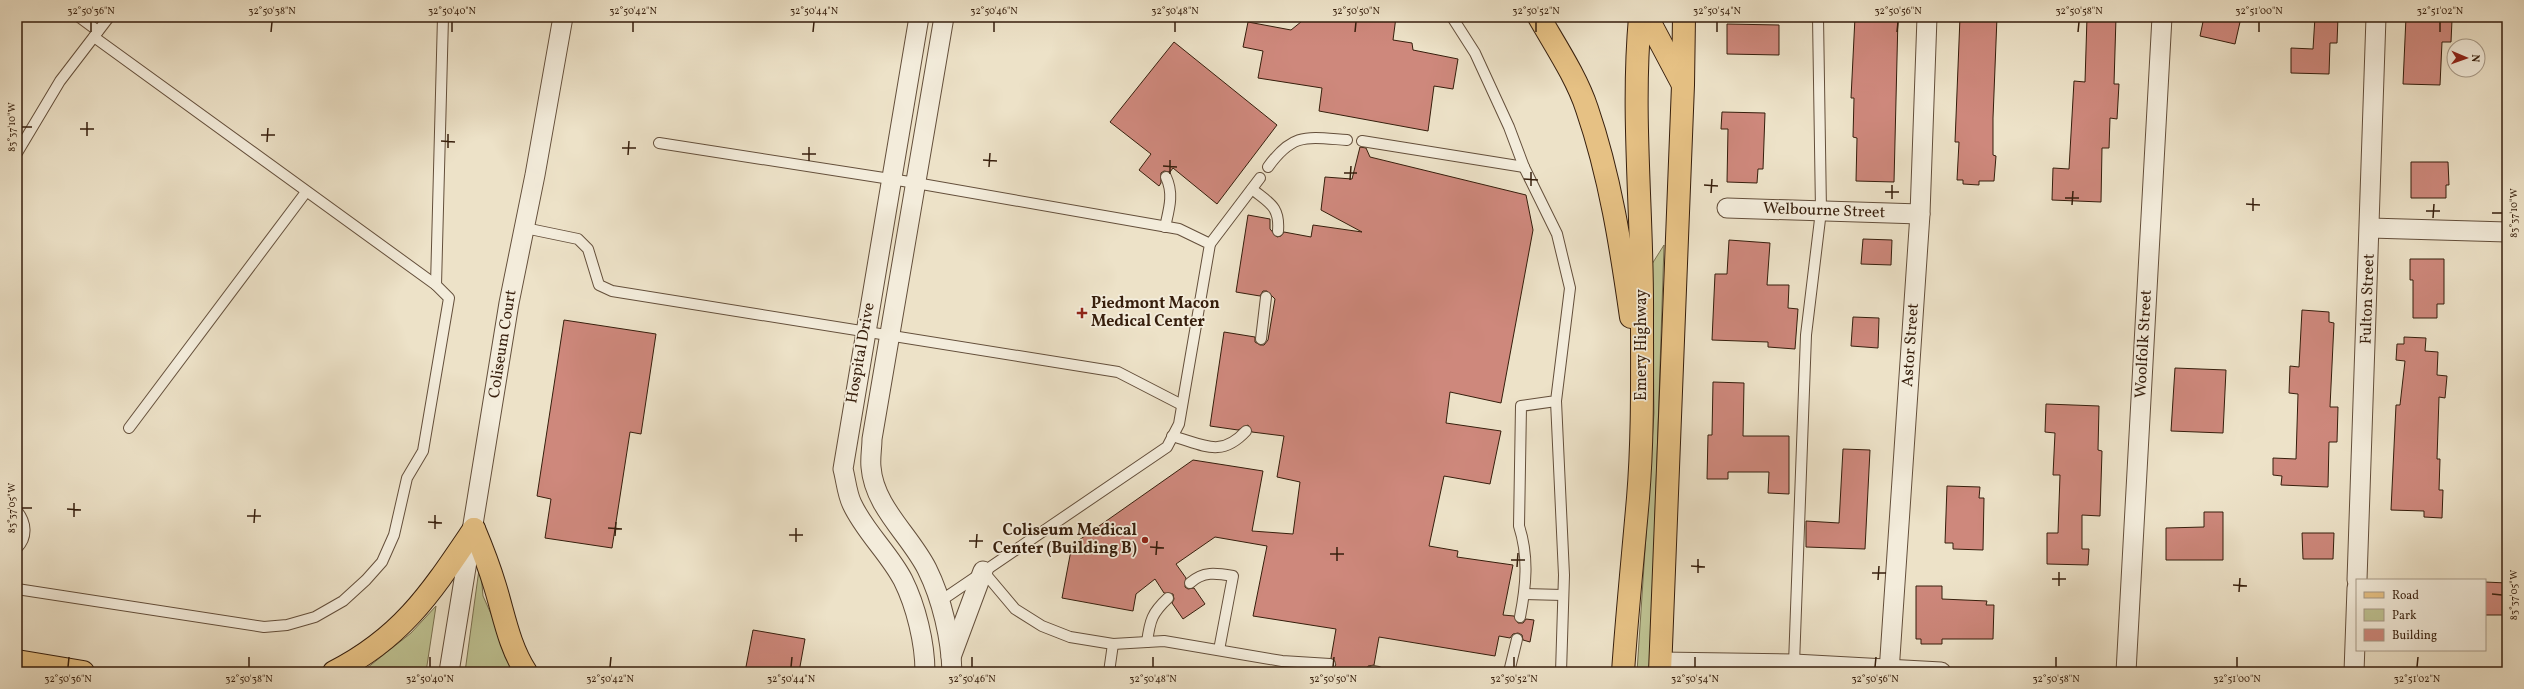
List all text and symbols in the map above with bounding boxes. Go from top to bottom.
text: 32°50'36"N [67,4,115,18]
text: 32°50'38"N [248,4,296,18]
text: 32°50'40"N [428,4,477,18]
text: 32°50'42"N [609,4,657,18]
text: 32°50'44"N [790,4,839,18]
text: 32°50'46"N [970,4,1018,18]
text: 32°50'48"N [1151,4,1199,18]
text: 32°50'50"N [1332,4,1380,18]
text: 32°50'52"N [1512,4,1560,18]
text: 32°50'54"N [1693,4,1741,18]
text: 32°50'56"N [1874,4,1922,18]
text: 32°50'58"N [2055,4,2103,18]
text: 32°51'00"N [2235,4,2283,18]
text: 32°51'02"N [2417,4,2464,18]
north arrow [2446,38,2486,78]
text: N [2467,54,2482,63]
text: 83°37'10"W [5,102,19,152]
text: 83°37'10"W [2507,188,2521,238]
street label: Welbourne Street [1762,198,1886,224]
street label: Fulton Street [2355,253,2381,345]
street label: Coliseum Court [484,288,522,400]
street label: Emery Highway [1631,289,1653,401]
street label: Woolfolk Street [2130,289,2158,399]
place label: Piedmont Macon Medical Center [1091,293,1220,333]
street label: Hospital Drive [841,301,881,405]
street label: Astor Street [1897,302,1925,388]
marker: Piedmont Macon Medical Center [1076,307,1088,319]
text: 83°37'05"W [5,483,19,533]
place label: Coliseum Medical Center (Building B) [993,520,1138,560]
marker: Coliseum Medical Center (Building B) [1140,535,1150,545]
text: 83°37'05"W [2507,570,2521,620]
legend [2356,579,2486,651]
text: Road [2392,588,2419,604]
text: Park [2392,608,2417,624]
text: Building [2392,628,2437,644]
text: 32°50'36"N [44,672,92,686]
text: 32°50'38"N [225,672,273,686]
text: 32°50'40"N [406,672,455,686]
text: 32°50'42"N [586,672,634,686]
text: 32°50'44"N [767,672,816,686]
text: 32°50'46"N [948,672,996,686]
text: 32°50'48"N [1129,672,1177,686]
text: 32°50'50"N [1309,672,1357,686]
text: 32°50'52"N [1490,672,1538,686]
text: 32°50'54"N [1671,672,1719,686]
text: 32°50'56"N [1851,672,1899,686]
text: 32°50'58"N [2032,672,2080,686]
text: 32°51'00"N [2213,672,2261,686]
text: 32°51'02"N [2394,672,2441,686]

